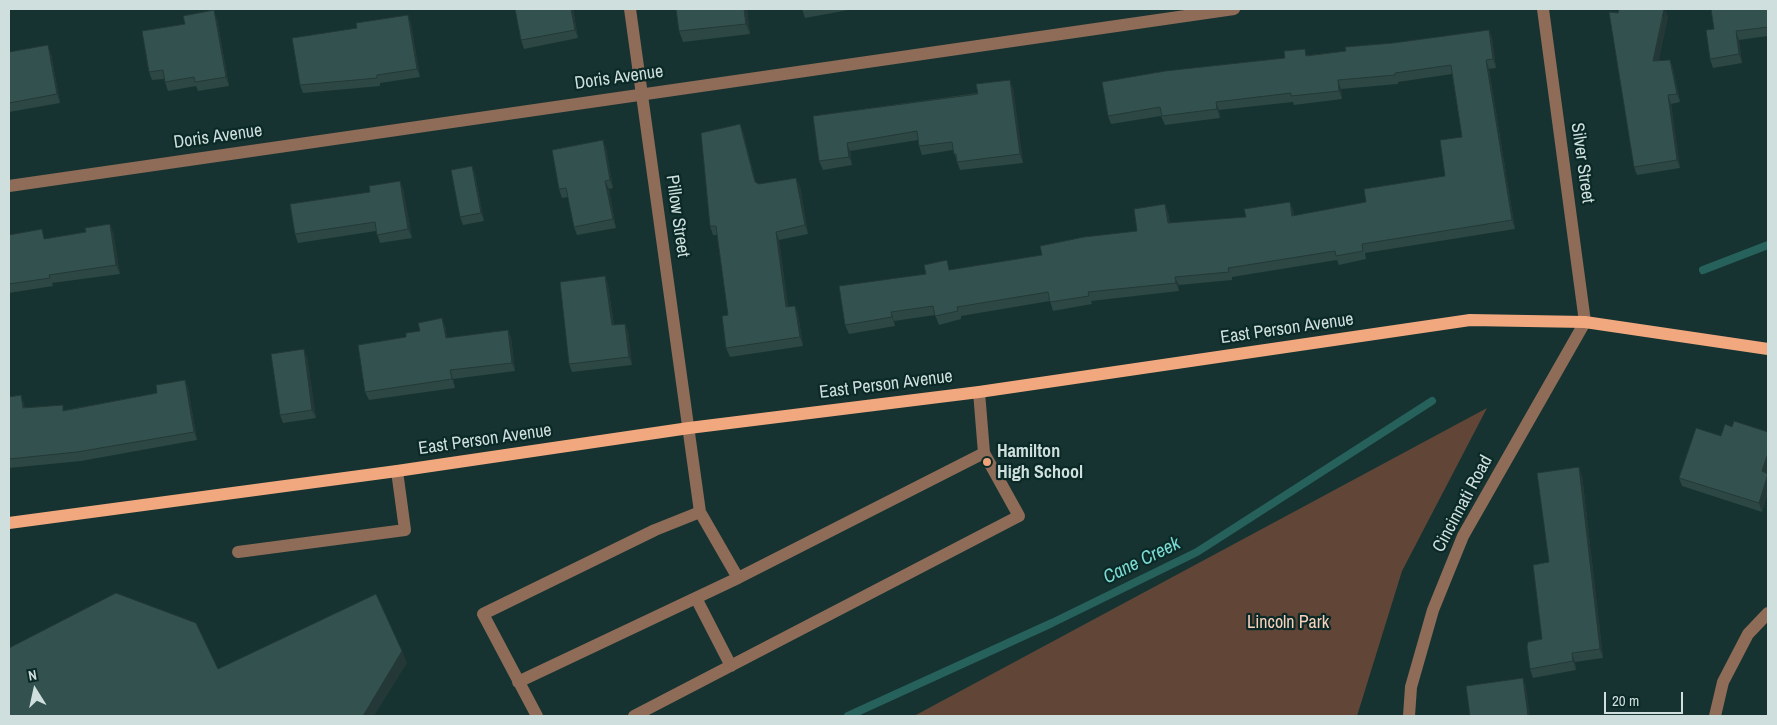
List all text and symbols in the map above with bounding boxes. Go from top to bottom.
street label: Doris Avenue [573,61,665,95]
street label: Doris Avenue [172,120,264,154]
street label: Silver Street [1566,121,1598,205]
street label: Pillow Street [661,173,693,259]
street label: East Person Avenue [1219,309,1355,349]
street label: East Person Avenue [818,366,954,404]
street label: East Person Avenue [417,420,553,460]
place label: Hamilton High School [997,441,1083,484]
street label: Cincinnati Road [1428,452,1498,556]
marker: Hamilton High School [981,456,993,468]
water label: Cane Creek [1100,533,1184,589]
park label: Lincoln Park [1247,612,1329,634]
north arrow [10,665,60,715]
text: N [27,666,38,685]
scale bar [1607,682,1686,714]
text: 20 m [1612,690,1639,711]

